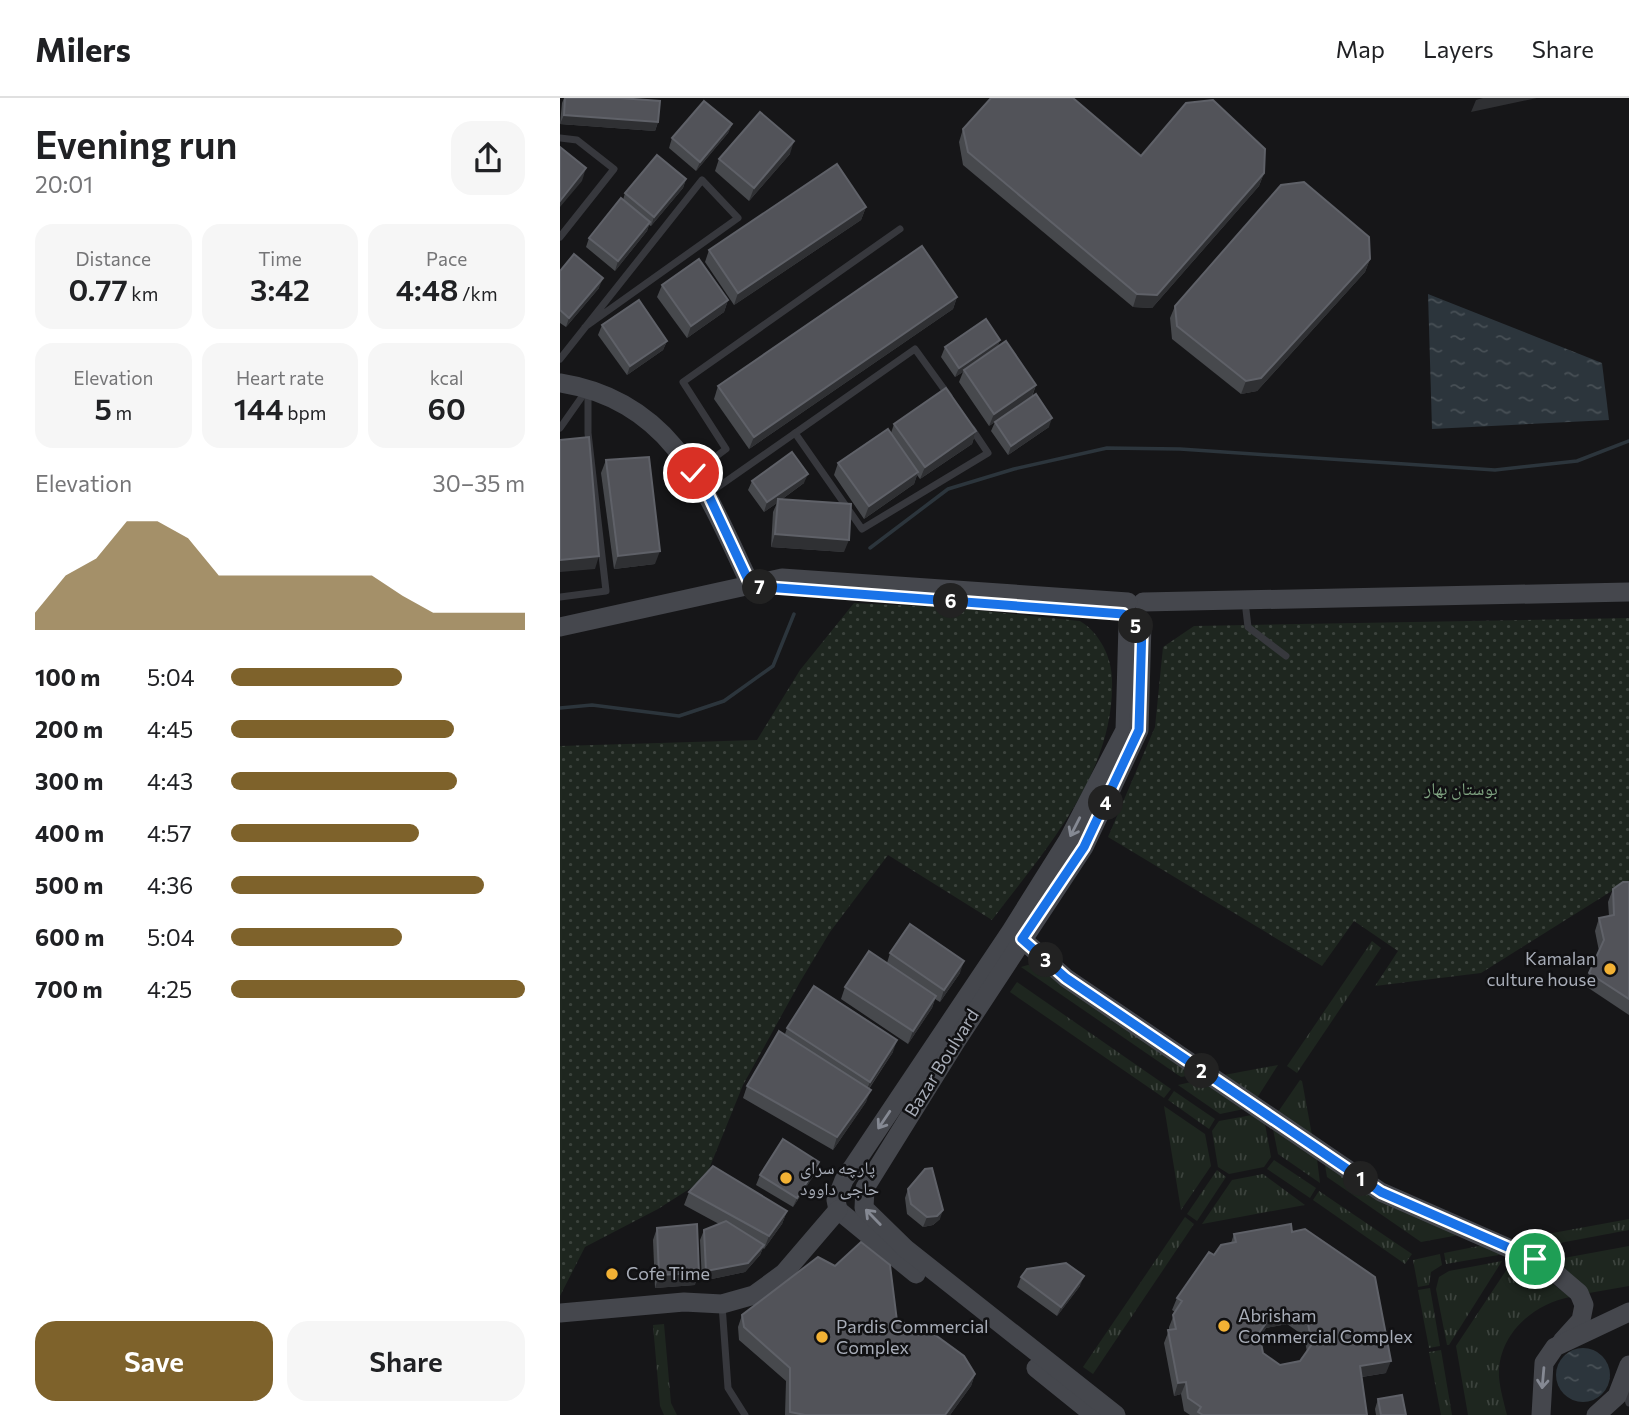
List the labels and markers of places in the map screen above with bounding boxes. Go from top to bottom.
pin [663,443,723,503]
pin: 7 [742,570,778,604]
pin: 6 [934,584,968,618]
pin: 5 [1118,608,1154,644]
pin: 4 [1088,786,1124,820]
pin: 3 [1028,942,1064,978]
place label: Kamalan culture house [1486,947,1596,990]
marker: Kamalan culture house [1602,961,1618,977]
pin: 2 [1184,1054,1220,1088]
place label: پارچه سرای حاجی داوود [800,1156,879,1200]
pin: 1 [1344,1162,1378,1196]
marker: پارچه سرای حاجی داوود [778,1170,794,1186]
pin [1505,1229,1565,1289]
place label: Cofe Time [626,1262,710,1284]
marker: Cofe Time [604,1266,620,1282]
place label: Abrisham Commercial Complex [1238,1304,1413,1347]
place label: Pardis Commercial Complex [836,1315,989,1358]
marker: Abrisham Commercial Complex [1216,1318,1232,1334]
marker: Pardis Commercial Complex [814,1329,830,1345]

